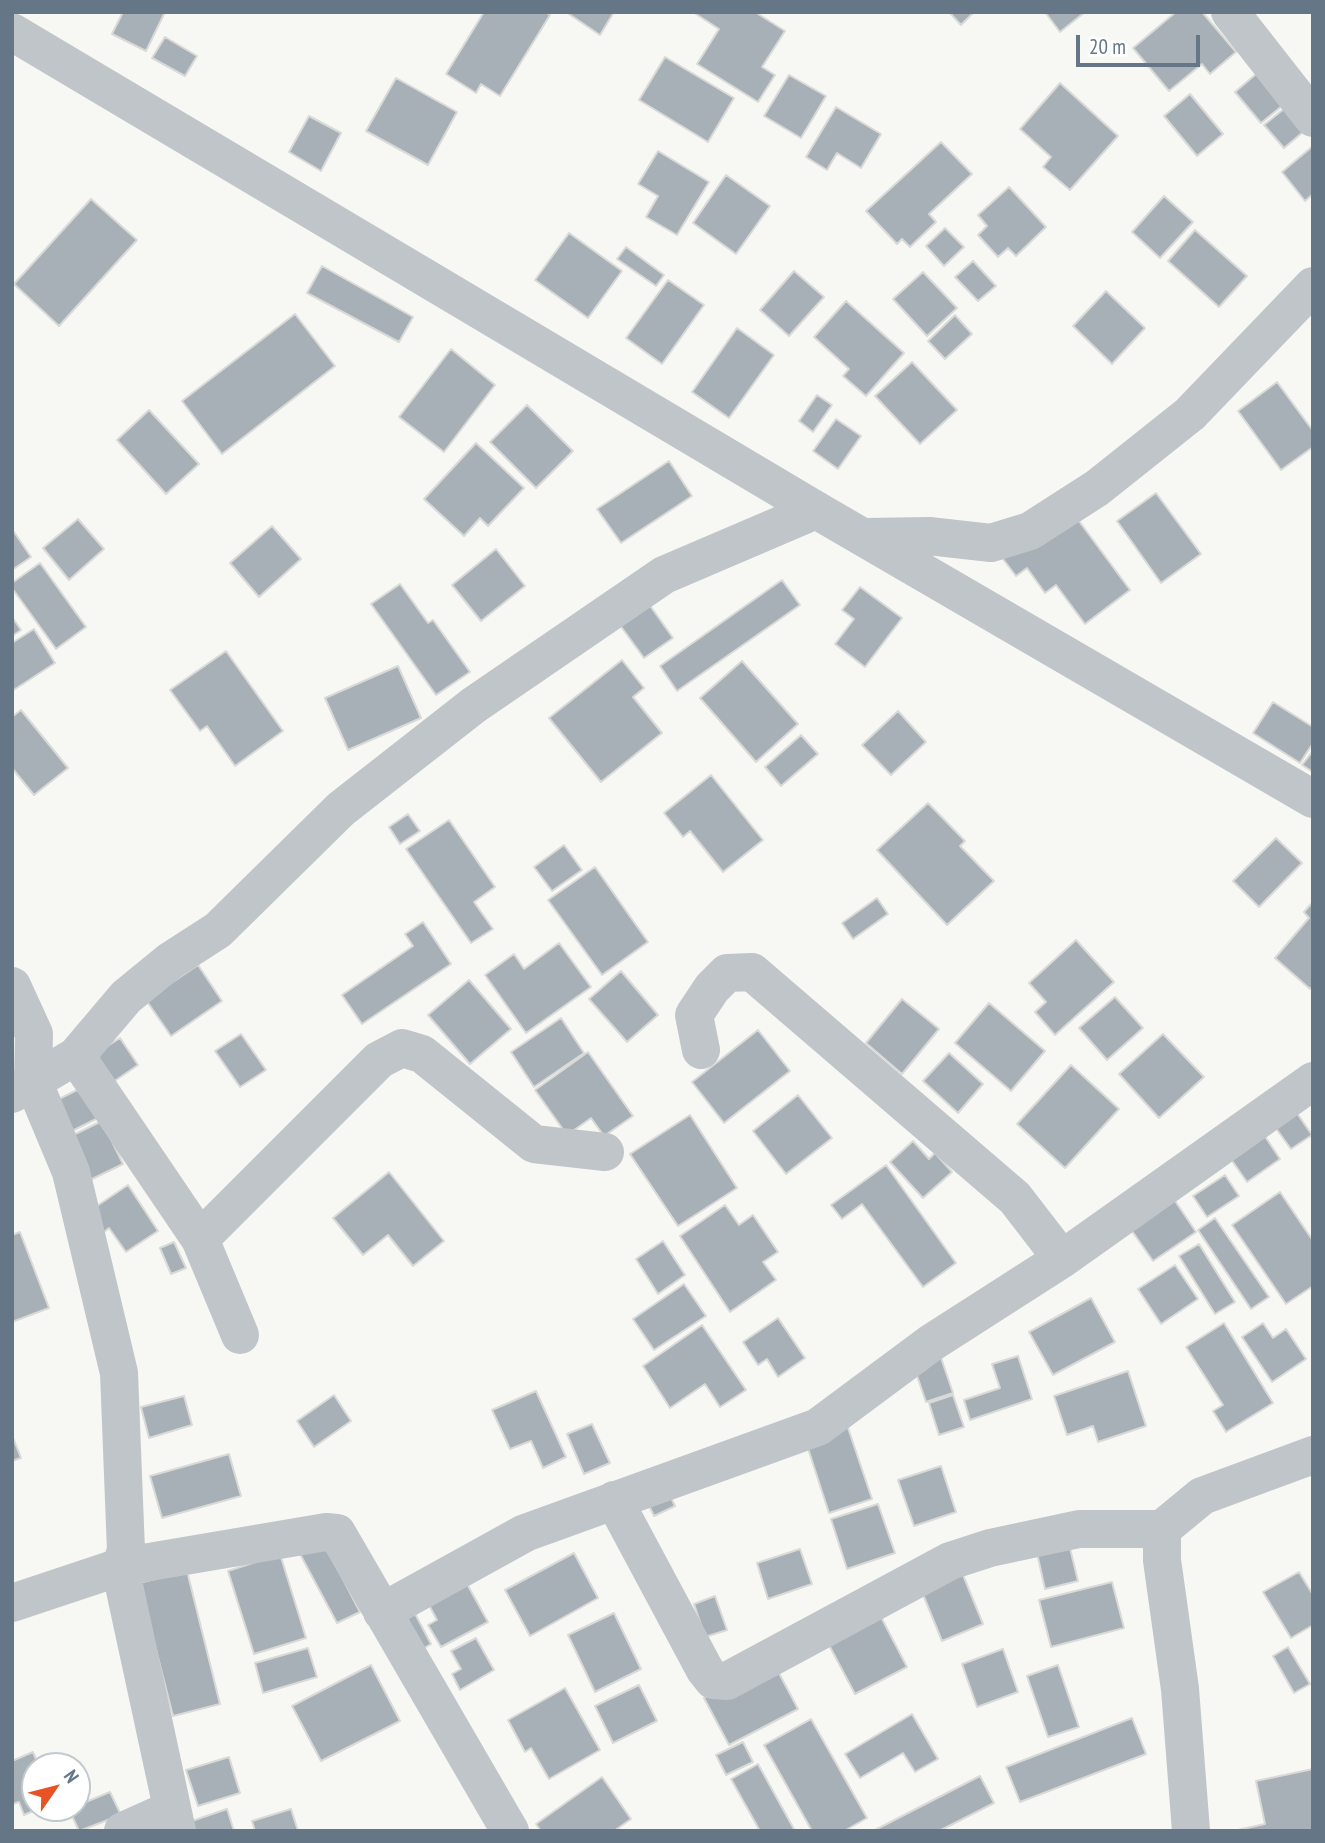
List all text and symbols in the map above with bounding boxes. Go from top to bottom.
scale bar [1080,21,1204,65]
text: 20 m [1089,33,1126,60]
north arrow [21,1752,91,1822]
text: N [59,1765,84,1787]

